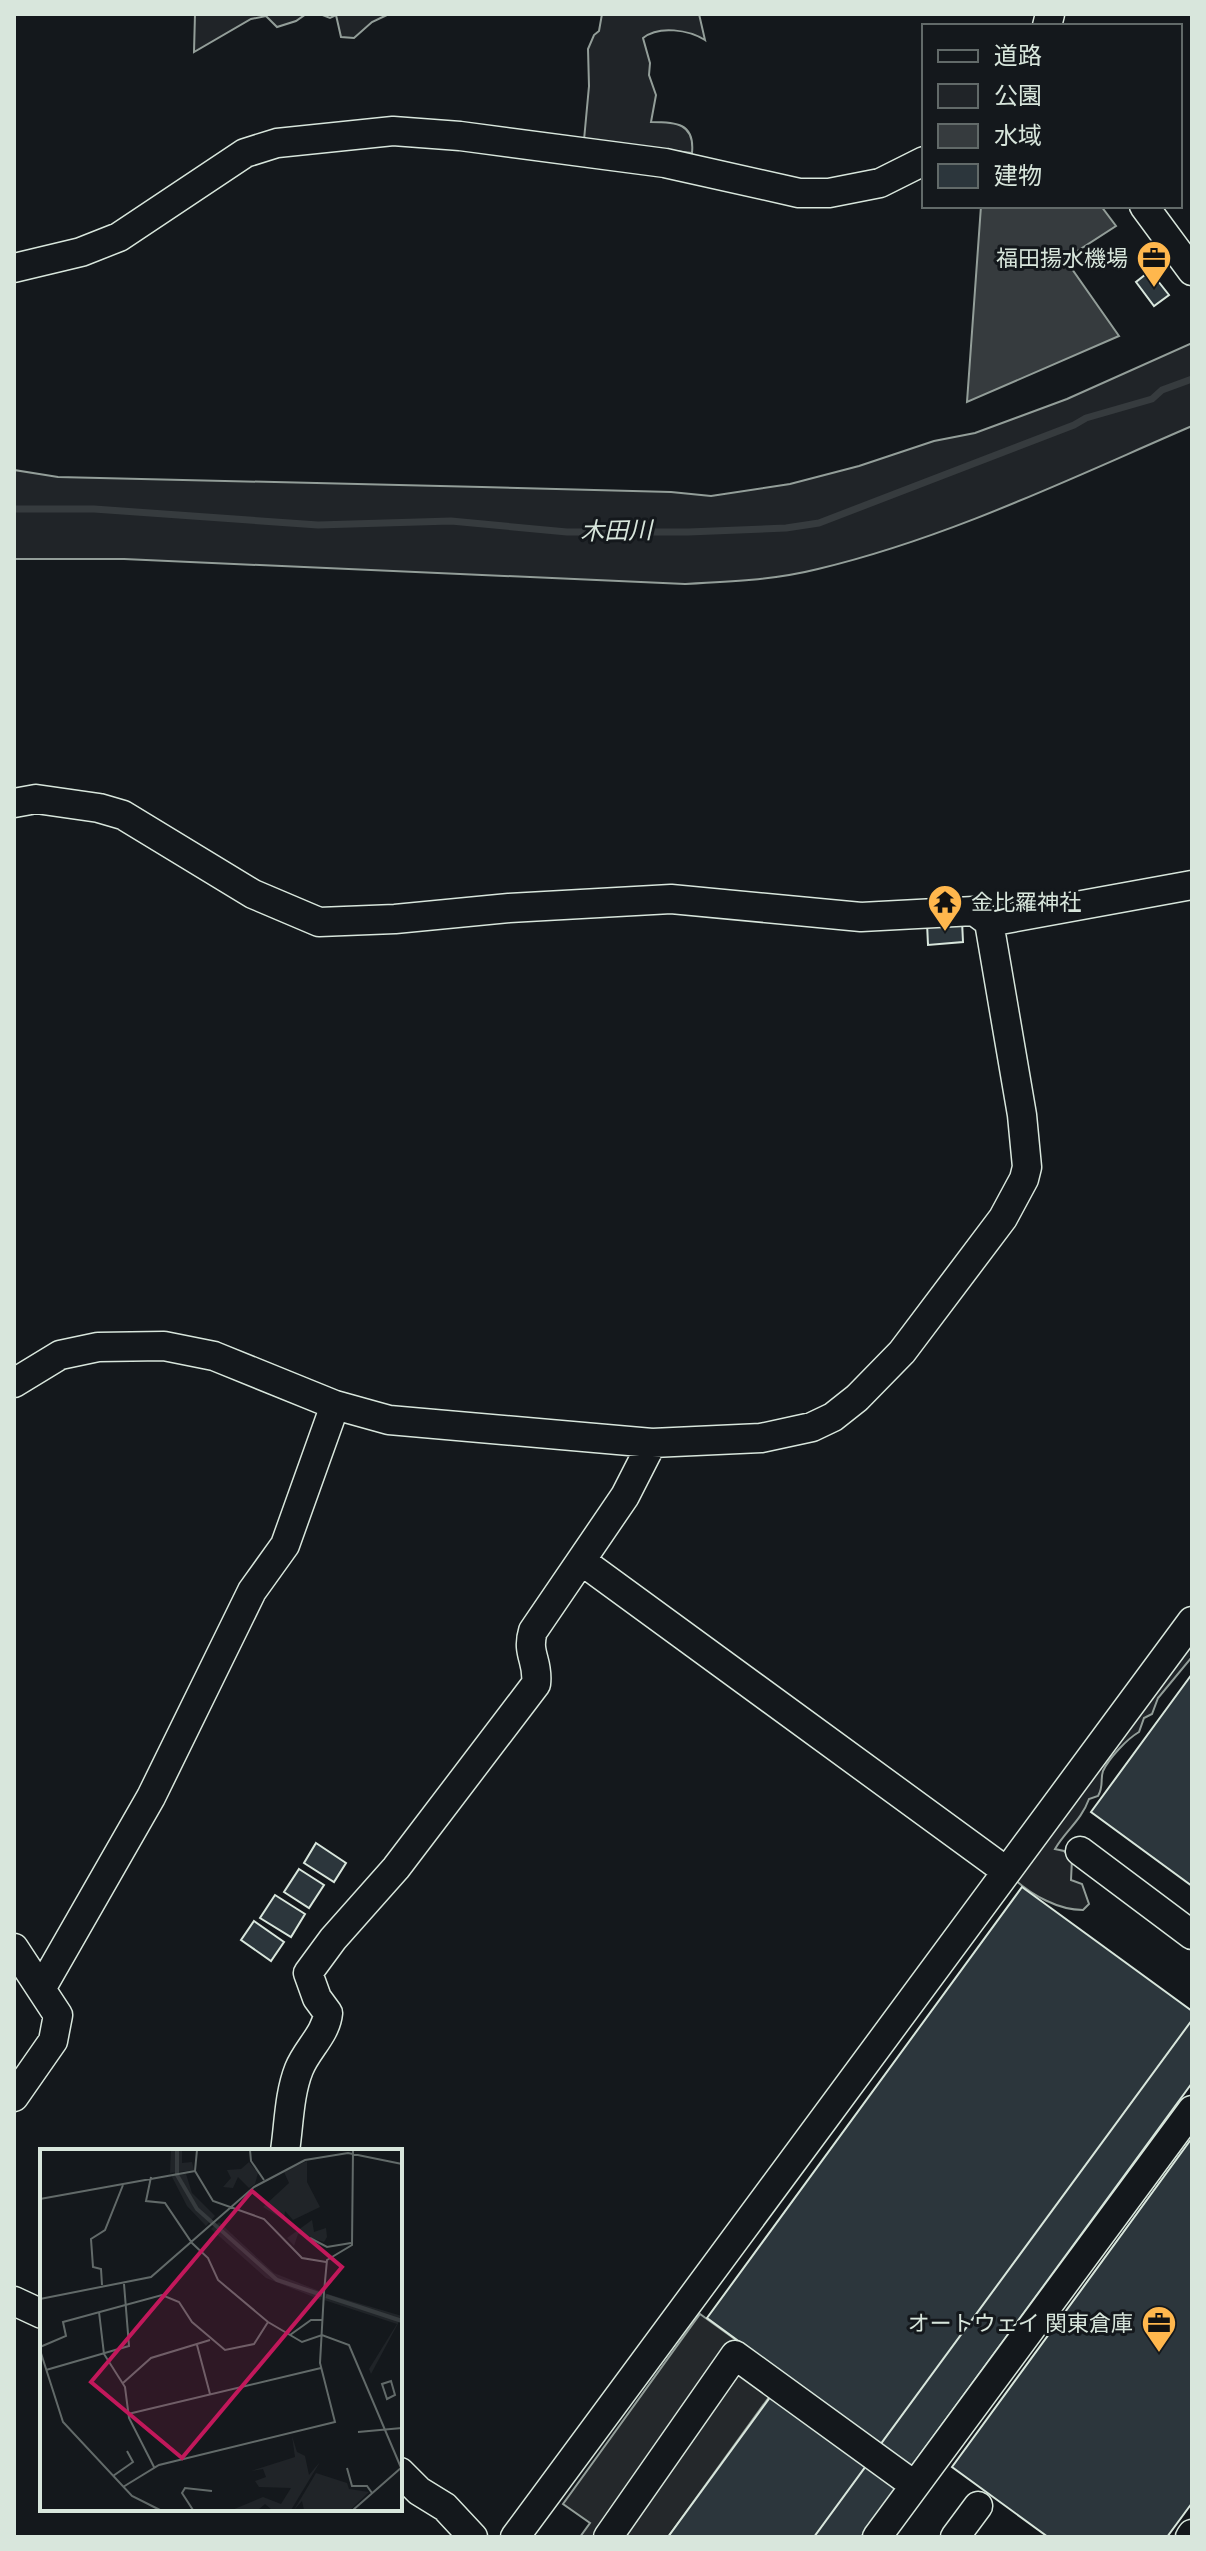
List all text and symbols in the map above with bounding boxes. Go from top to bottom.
legend [922,24,1182,208]
text: 道路 [994,41,1042,69]
text: 公園 [994,81,1042,109]
text: 水域 [994,121,1042,149]
text: 建物 [994,161,1042,189]
office icon: 福田揚水機場 [1135,239,1173,289]
place label: 福田揚水機場 [996,245,1128,271]
water label: 木田川 [580,515,655,545]
temple icon: 金比羅神社 [926,883,964,933]
place label: 金比羅神社 [971,889,1081,915]
inset map [40,2149,402,2511]
office icon: オートウェイ 関東倉庫 [1140,2304,1178,2354]
place label: オートウェイ 関東倉庫 [908,2310,1133,2336]

